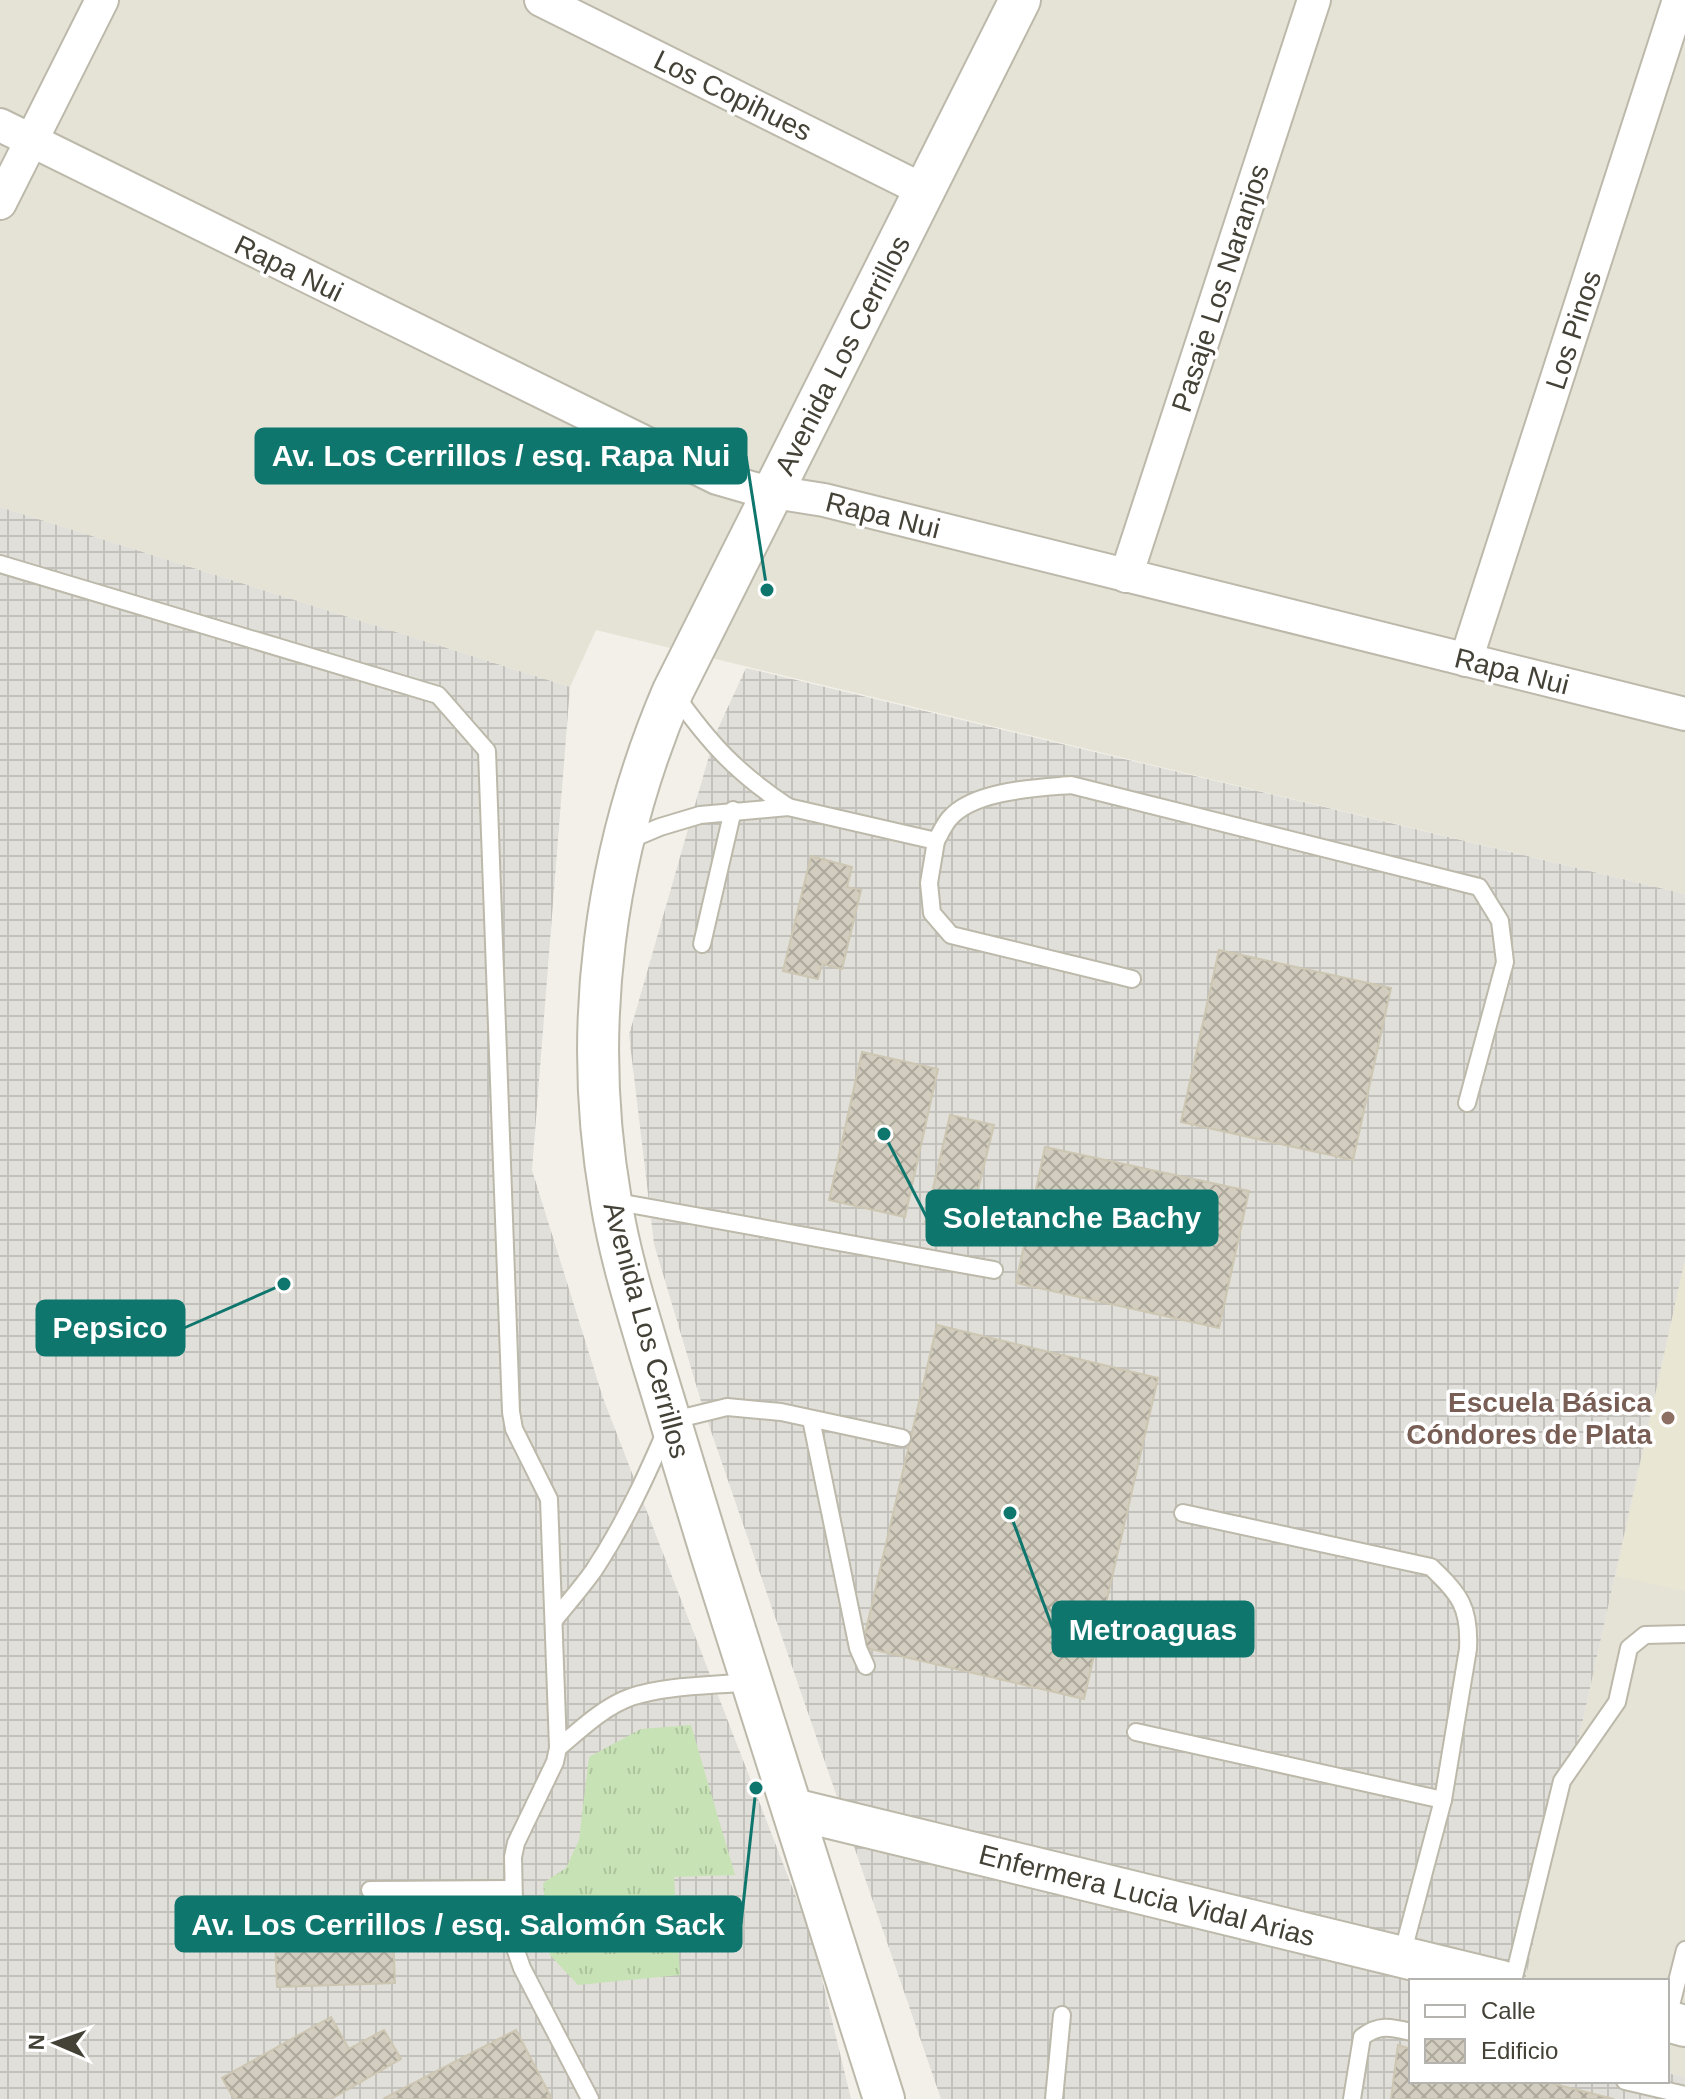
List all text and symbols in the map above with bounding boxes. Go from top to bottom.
street label: Los Copihues [649,44,817,147]
street label: Pasaje Los Naranjos [1166,161,1275,416]
street label: Rapa Nui [230,229,348,308]
street label: Avenida Los Cerrillos [769,231,916,480]
street label: Los Pinos [1540,267,1607,393]
callout: Av. Los Cerrillos / esq. Rapa Nui [256,429,746,483]
text: Av. Los Cerrillos / esq. Rapa Nui [272,439,730,472]
street label: Rapa Nui [822,486,943,545]
street label: Rapa Nui [1451,642,1572,701]
callout: Soletanche Bachy [927,1191,1217,1245]
street label: Avenida Los Cerrillos [597,1199,696,1462]
text: Soletanche Bachy [943,1201,1202,1234]
callout: Pepsico [37,1301,184,1355]
text: Pepsico [52,1311,168,1344]
place label: Escuela Básica Cóndores de Plata [1406,1387,1652,1450]
marker: Escuela Básica Cóndores de Plata [1659,1409,1677,1427]
callout: Metroaguas [1053,1602,1253,1656]
text: Metroaguas [1069,1613,1237,1646]
street label: Enfermera Lucia Vidal Arias [976,1839,1318,1952]
callout: Av. Los Cerrillos / esq. Salomón Sack [176,1897,741,1951]
text: Av. Los Cerrillos / esq. Salomón Sack [191,1908,725,1941]
legend [1409,1979,1669,2083]
text: Calle [1481,1997,1536,2024]
north arrow [16,2003,96,2083]
text: N [24,2034,49,2051]
text: Edificio [1481,2037,1558,2064]

